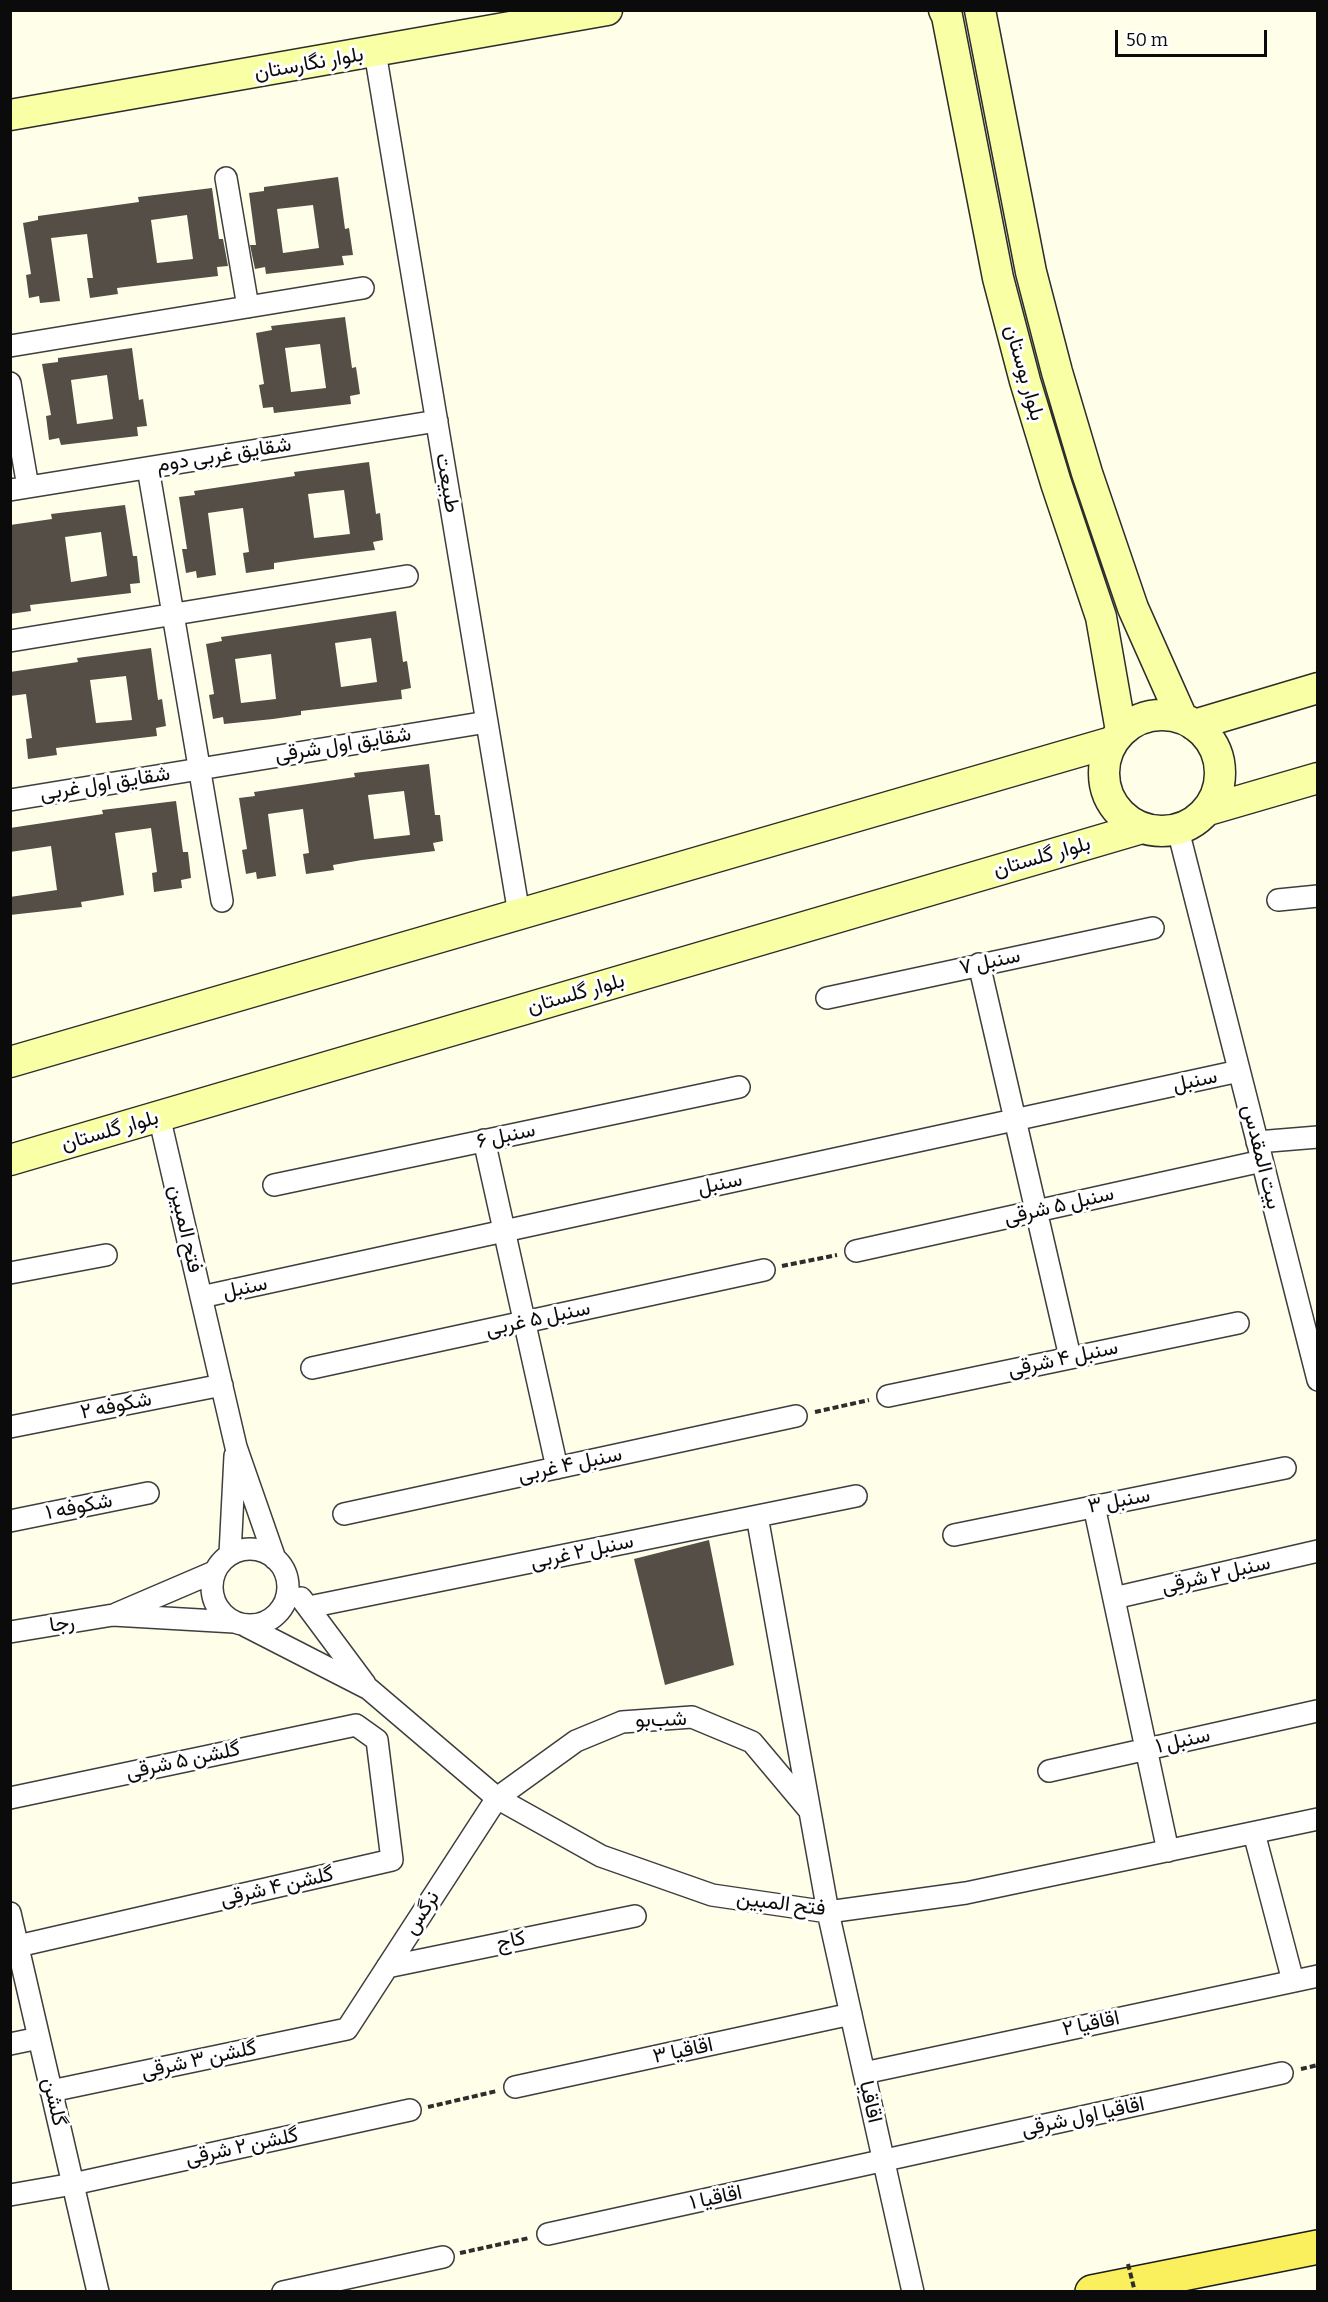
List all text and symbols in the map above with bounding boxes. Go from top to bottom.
scale bar [1118,18,1270,56]
text: 50 m [1126,29,1168,51]
street label: بلوار نگارستان [252,42,366,86]
street label: بلوار بوستان [998,322,1050,424]
street label: شقایق غربی دوم [155,432,293,478]
street label: طبیعت [429,451,465,515]
street label: شقایق اول شرقی [273,722,413,768]
street label: شقایق اول غربی [38,761,172,807]
street label: بلوار گلستان [990,831,1094,883]
street label: سنبل ۷ [957,943,1023,981]
street label: بلوار گلستان [524,968,628,1020]
street label: سنبل [1170,1064,1220,1098]
street label: بیت المقدس [1236,1102,1286,1212]
street label: بلوار گلستان [58,1105,162,1157]
street label: سنبل ۶ [474,1117,538,1155]
street label: سنبل [695,1167,745,1201]
street label: سنبل ۵ شرقی [1001,1181,1117,1231]
street label: فتح المبین [163,1183,207,1275]
street label: سنبل [220,1271,270,1305]
street label: سنبل ۵ غربی [483,1296,593,1342]
street label: سنبل ۴ شرقی [1006,1335,1120,1383]
street label: شکوفه ۲ [78,1387,154,1425]
street label: سنبل ۴ غربی [516,1442,624,1488]
street label: سنبل ۳ [1086,1483,1152,1519]
street label: شکوفه ۱ [44,1488,114,1526]
street label: سنبل ۲ غربی [528,1529,636,1575]
street label: سنبل ۲ شرقی [1159,1550,1273,1600]
street label: رجا [48,1610,76,1638]
street label: شب‌بو [635,1707,687,1733]
street label: سنبل ۱ [1153,1723,1213,1759]
street label: گلشن ۵ شرقی [124,1737,242,1785]
street label: گلشن ۴ شرقی [218,1862,336,1912]
street label: نرگس [399,1886,445,1940]
street label: فتح المبین [735,1886,827,1922]
street label: کاج [494,1926,528,1956]
street label: اقاقیا ۲ [1060,2006,1122,2042]
street label: اقاقیا ۳ [651,2032,715,2070]
street label: گلشن ۳ شرقی [139,2035,259,2085]
street label: گلشن [36,2075,72,2129]
street label: اقاقیا [853,2078,887,2126]
street label: اقاقیا اول شرقی [1019,2092,1147,2142]
street label: گلشن ۲ شرقی [183,2123,301,2171]
street label: اقاقیا ۱ [687,2180,745,2216]

